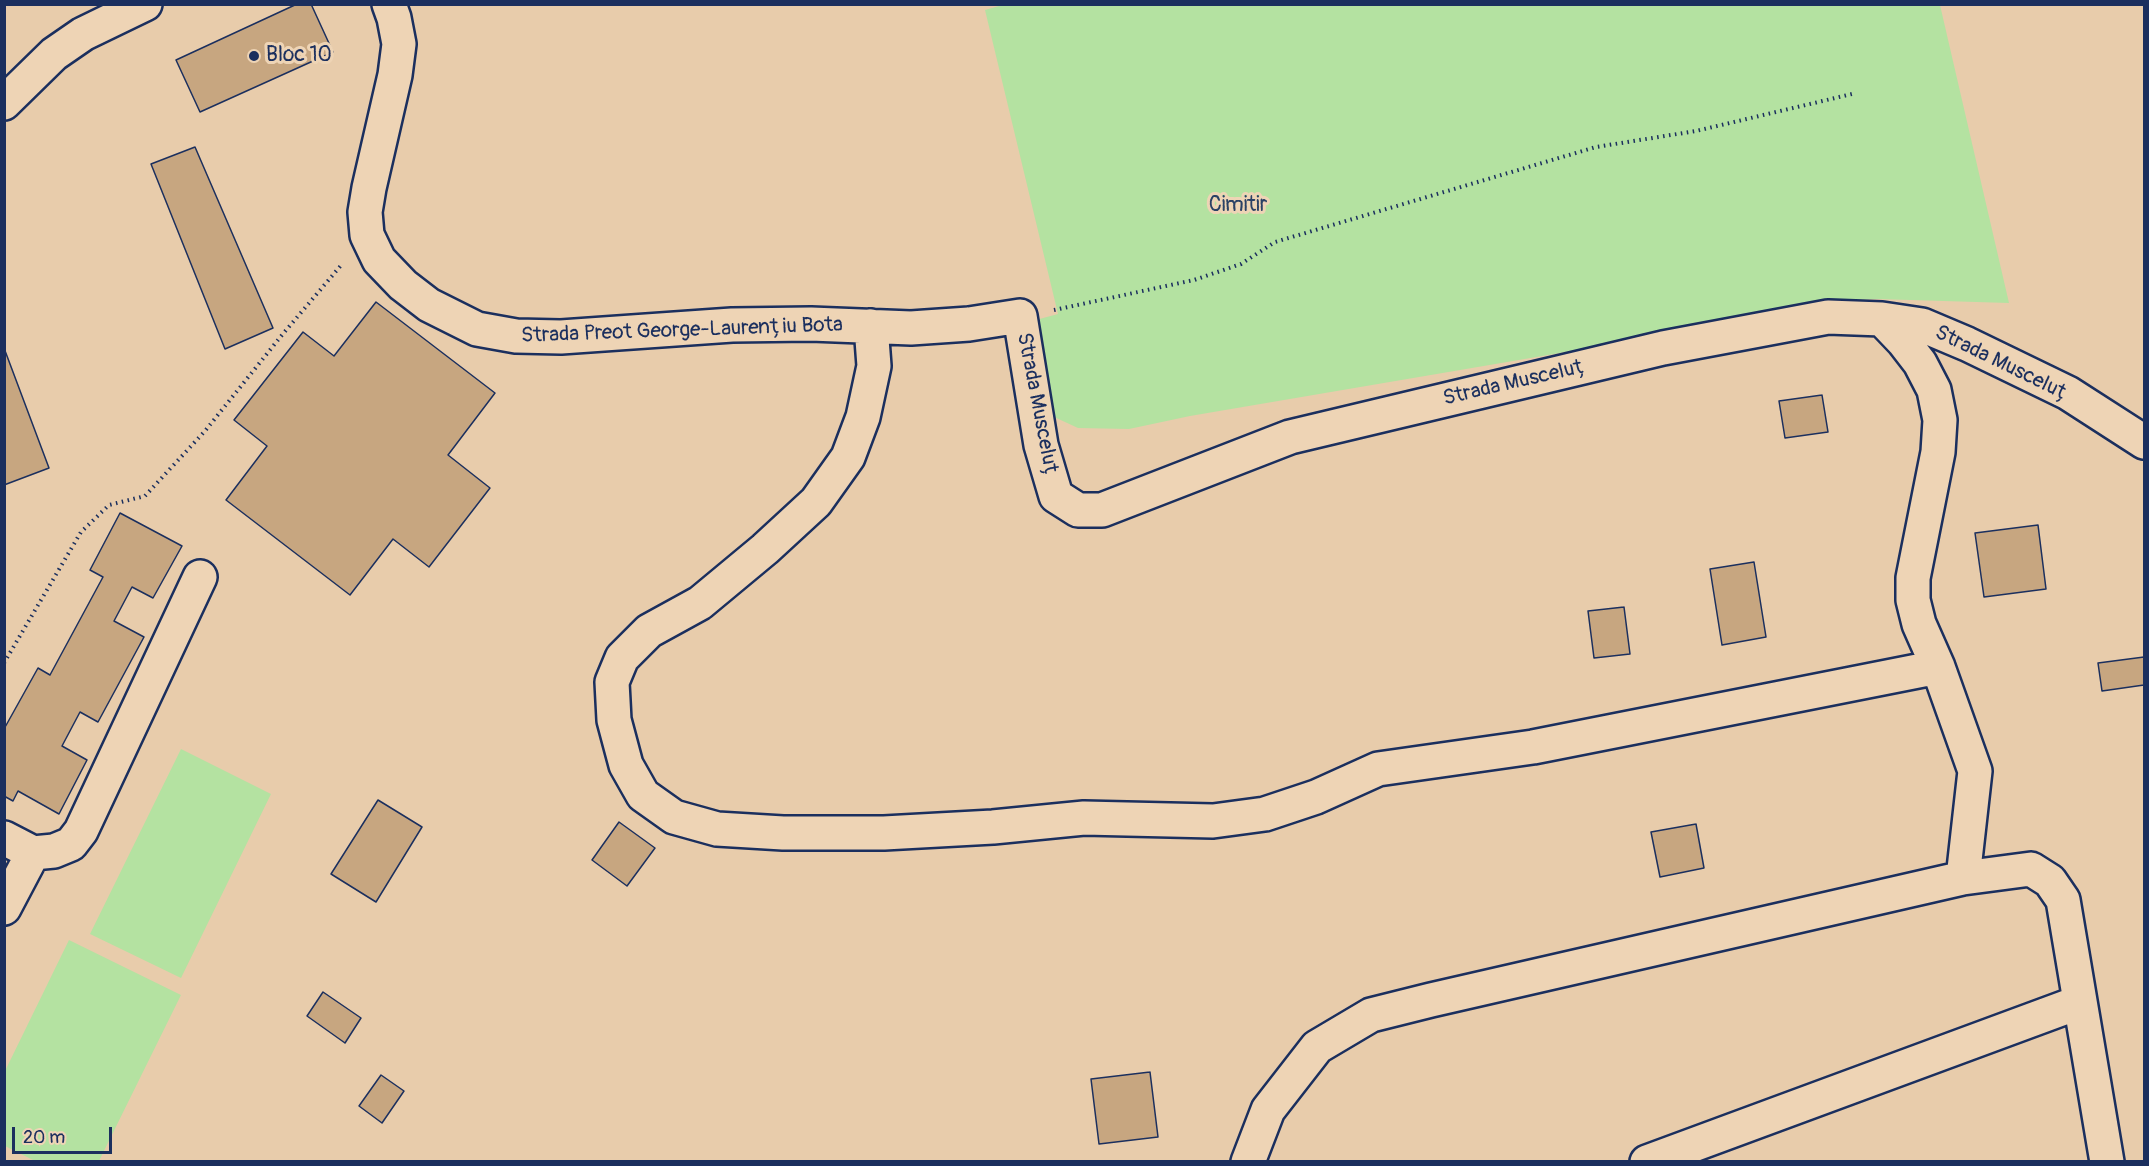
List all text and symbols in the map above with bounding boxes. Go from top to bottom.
place label: Bloc 10 [266,43,332,69]
marker: Bloc 10 [247,49,261,63]
park label: Cimitir [1209,193,1267,219]
street label: Strada Preot George-Laurențiu Bota [521,313,843,349]
street label: Strada Musceluț [1930,320,2074,408]
street label: Strada Musceluț [1011,331,1063,479]
street label: Strada Musceluț [1441,354,1589,412]
scale bar [15,1115,116,1153]
text: 20 m [23,1126,65,1149]

